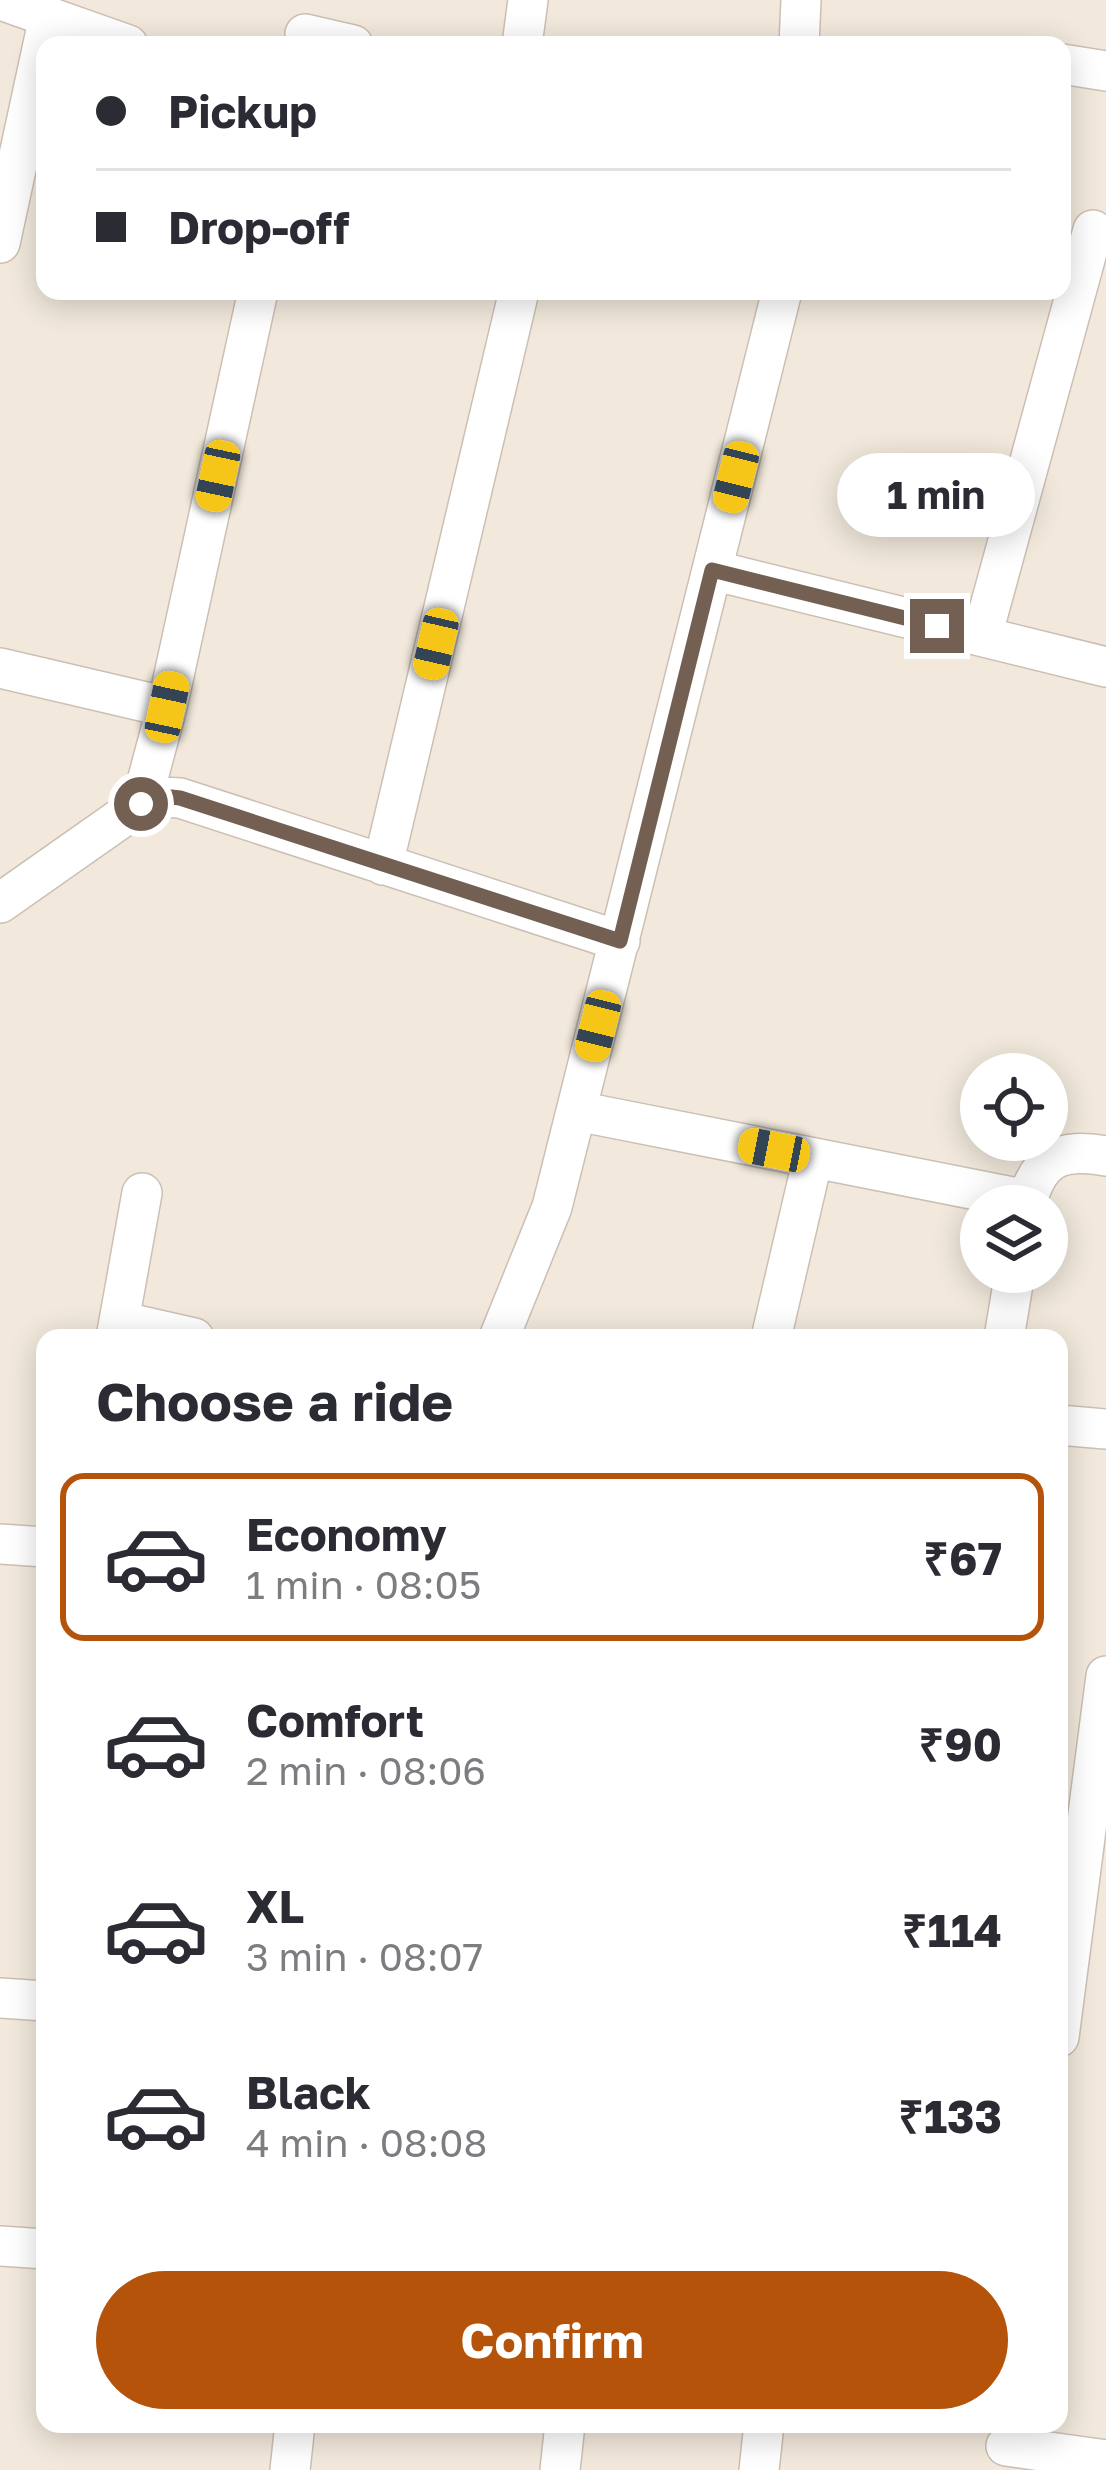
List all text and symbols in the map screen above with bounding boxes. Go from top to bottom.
text: Pickup [168,84,317,138]
text: Drop-off [168,200,349,254]
car [193,437,243,515]
car [710,438,762,516]
callout: 1 min [838,452,1036,536]
text: 1 min [887,471,985,518]
route end [910,599,964,653]
car [410,605,462,683]
car [142,668,192,746]
route start [114,777,168,831]
car [572,987,624,1065]
map controls [960,1053,1068,1293]
button: locate [960,1053,1068,1161]
car [735,1125,813,1175]
button: layers [960,1185,1068,1293]
text: Choose a ride [96,1368,453,1433]
icon: car [102,1503,210,1611]
text: Economy [246,1507,447,1561]
text: ₹67 [923,1531,1002,1585]
text: 1 min · 08:05 [246,1561,481,1608]
icon: car [102,1689,210,1797]
text: Comfort [246,1693,424,1747]
text: ₹90 [918,1717,1002,1771]
text: 2 min · 08:06 [246,1747,486,1794]
icon: car [102,1875,210,1983]
text: XL [246,1879,304,1933]
text: ₹114 [902,1903,1002,1957]
text: 3 min · 08:07 [246,1933,483,1980]
icon: car [102,2061,210,2169]
text: Black [246,2065,371,2119]
text: ₹133 [898,2089,1002,2143]
text: 4 min · 08:08 [246,2119,487,2166]
button: Confirm [96,2271,1008,2409]

